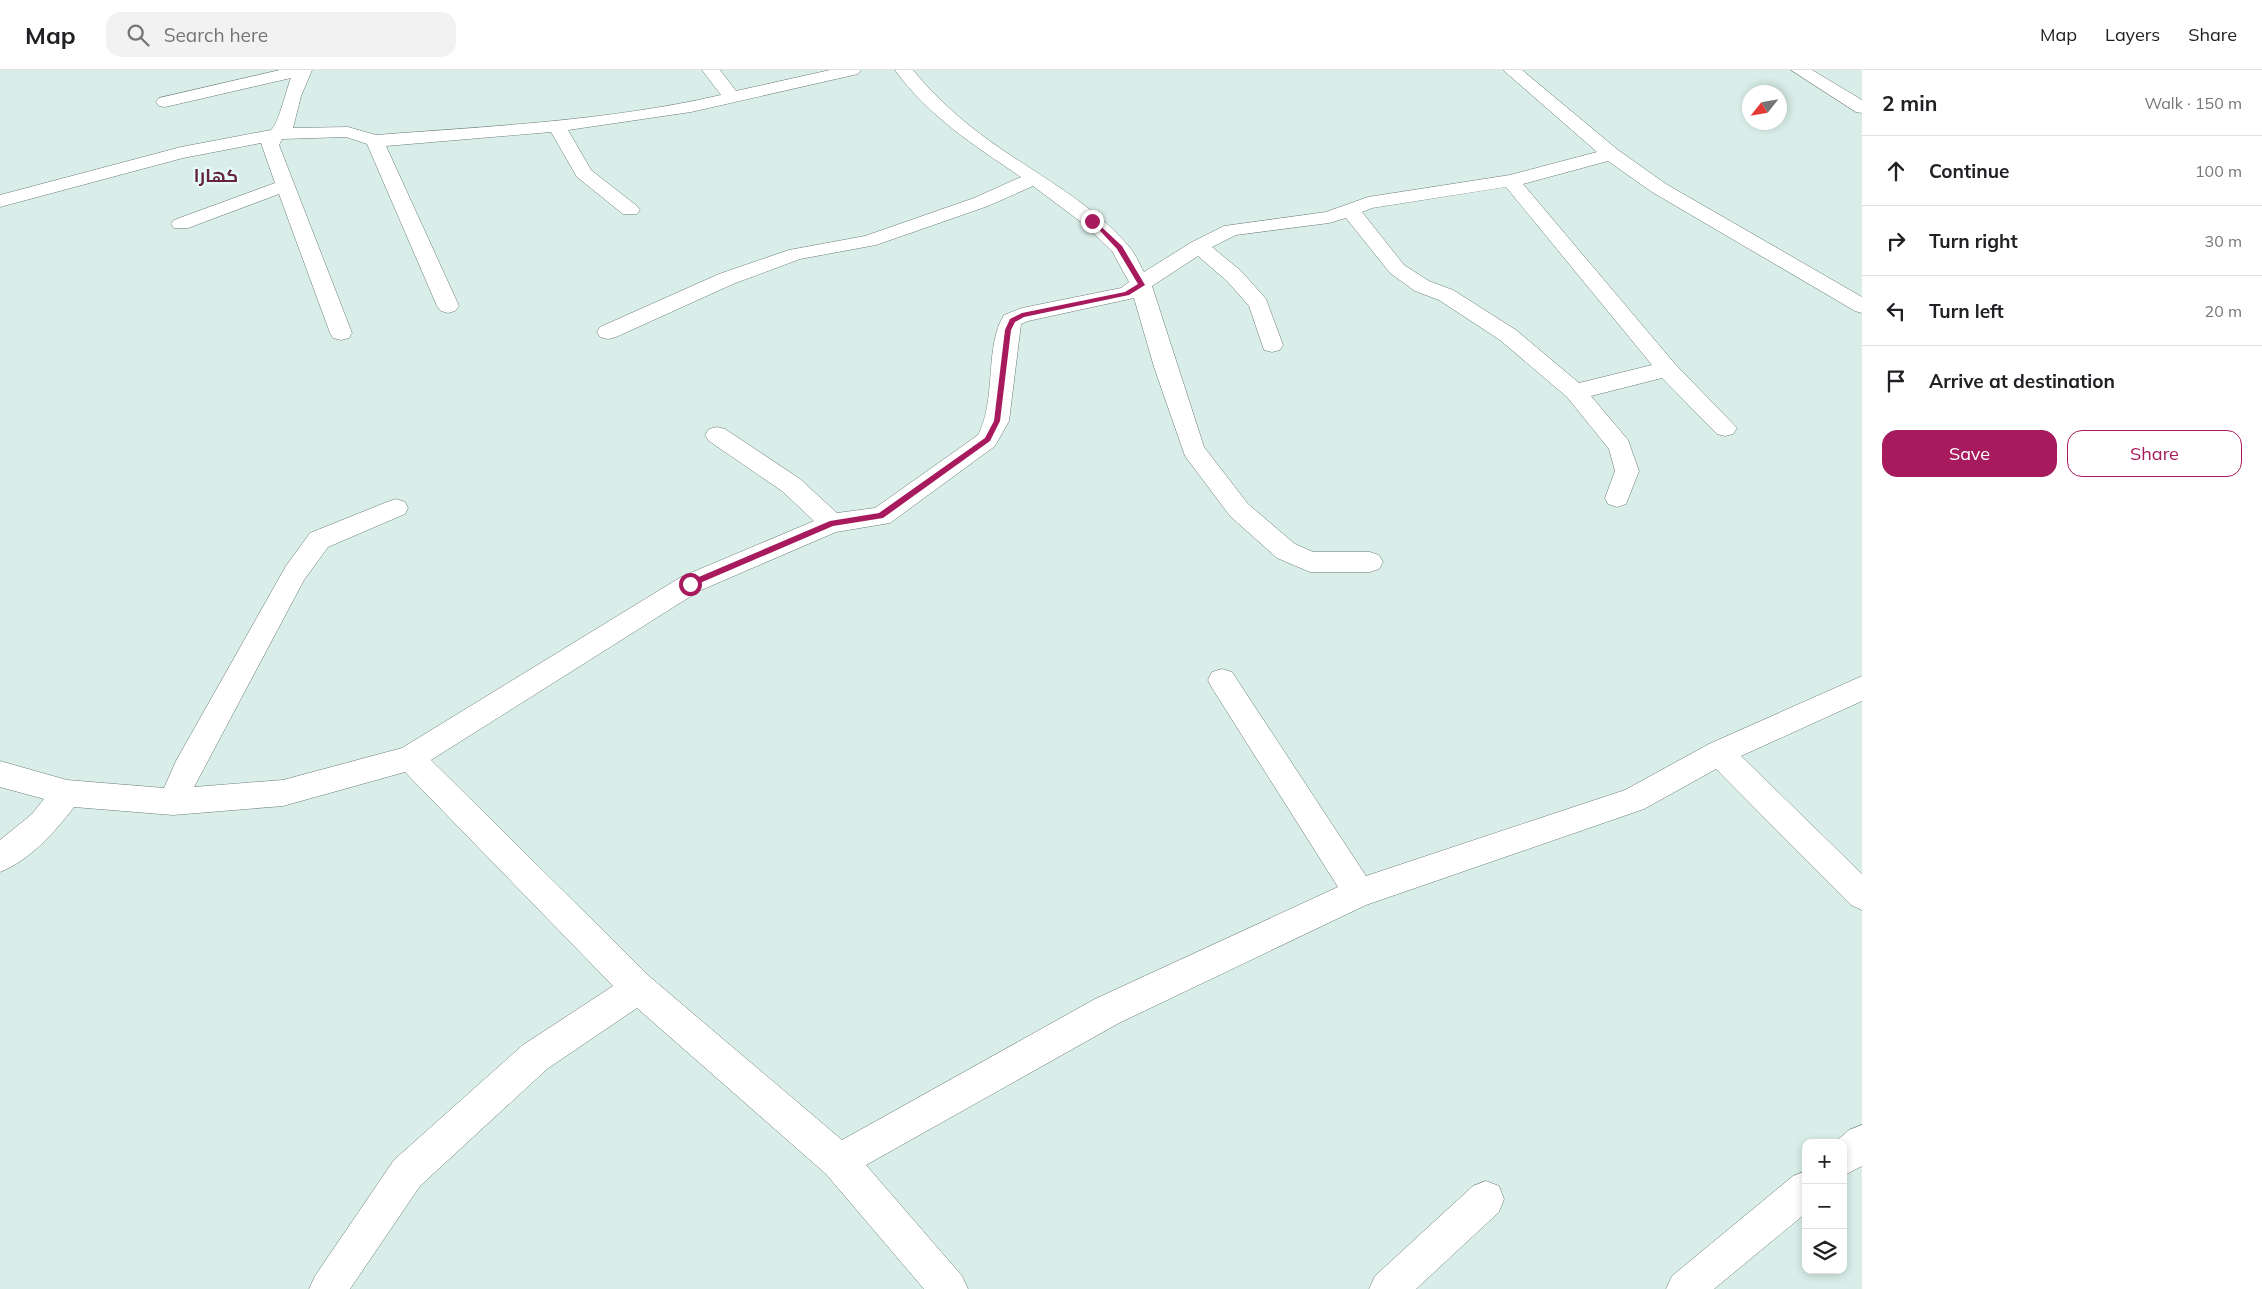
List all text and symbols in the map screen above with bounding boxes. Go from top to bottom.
search box [106,12,456,57]
text: Map [25,20,76,50]
icon: search [124,21,152,49]
text: Search here [164,23,268,47]
text: Map [2040,23,2077,46]
text: Layers [2105,23,2160,46]
text: Share [2188,23,2237,46]
north arrow [1742,85,1787,130]
text: 2 min [1882,90,1937,116]
text: Walk · 150 m [2144,93,2242,113]
icon: ahead [1882,157,1910,185]
text: Continue [1929,159,2009,183]
text: 100 m [2195,161,2242,181]
district label: کھارا [194,164,238,187]
route end [1081,210,1104,233]
icon: right [1882,227,1910,255]
text: Turn right [1929,229,2018,253]
text: 30 m [2205,231,2242,251]
icon: left [1882,297,1910,325]
text: Turn left [1929,299,2004,323]
text: 20 m [2205,301,2242,321]
icon: arrive [1882,367,1910,395]
text: Arrive at destination [1929,369,2115,393]
button: Save [1882,430,2057,477]
button: Share [2067,430,2242,477]
route start [679,573,702,596]
map controls [1802,1139,1847,1274]
button: + [1802,1139,1847,1184]
button: − [1802,1184,1847,1229]
button: layers [1802,1229,1847,1274]

